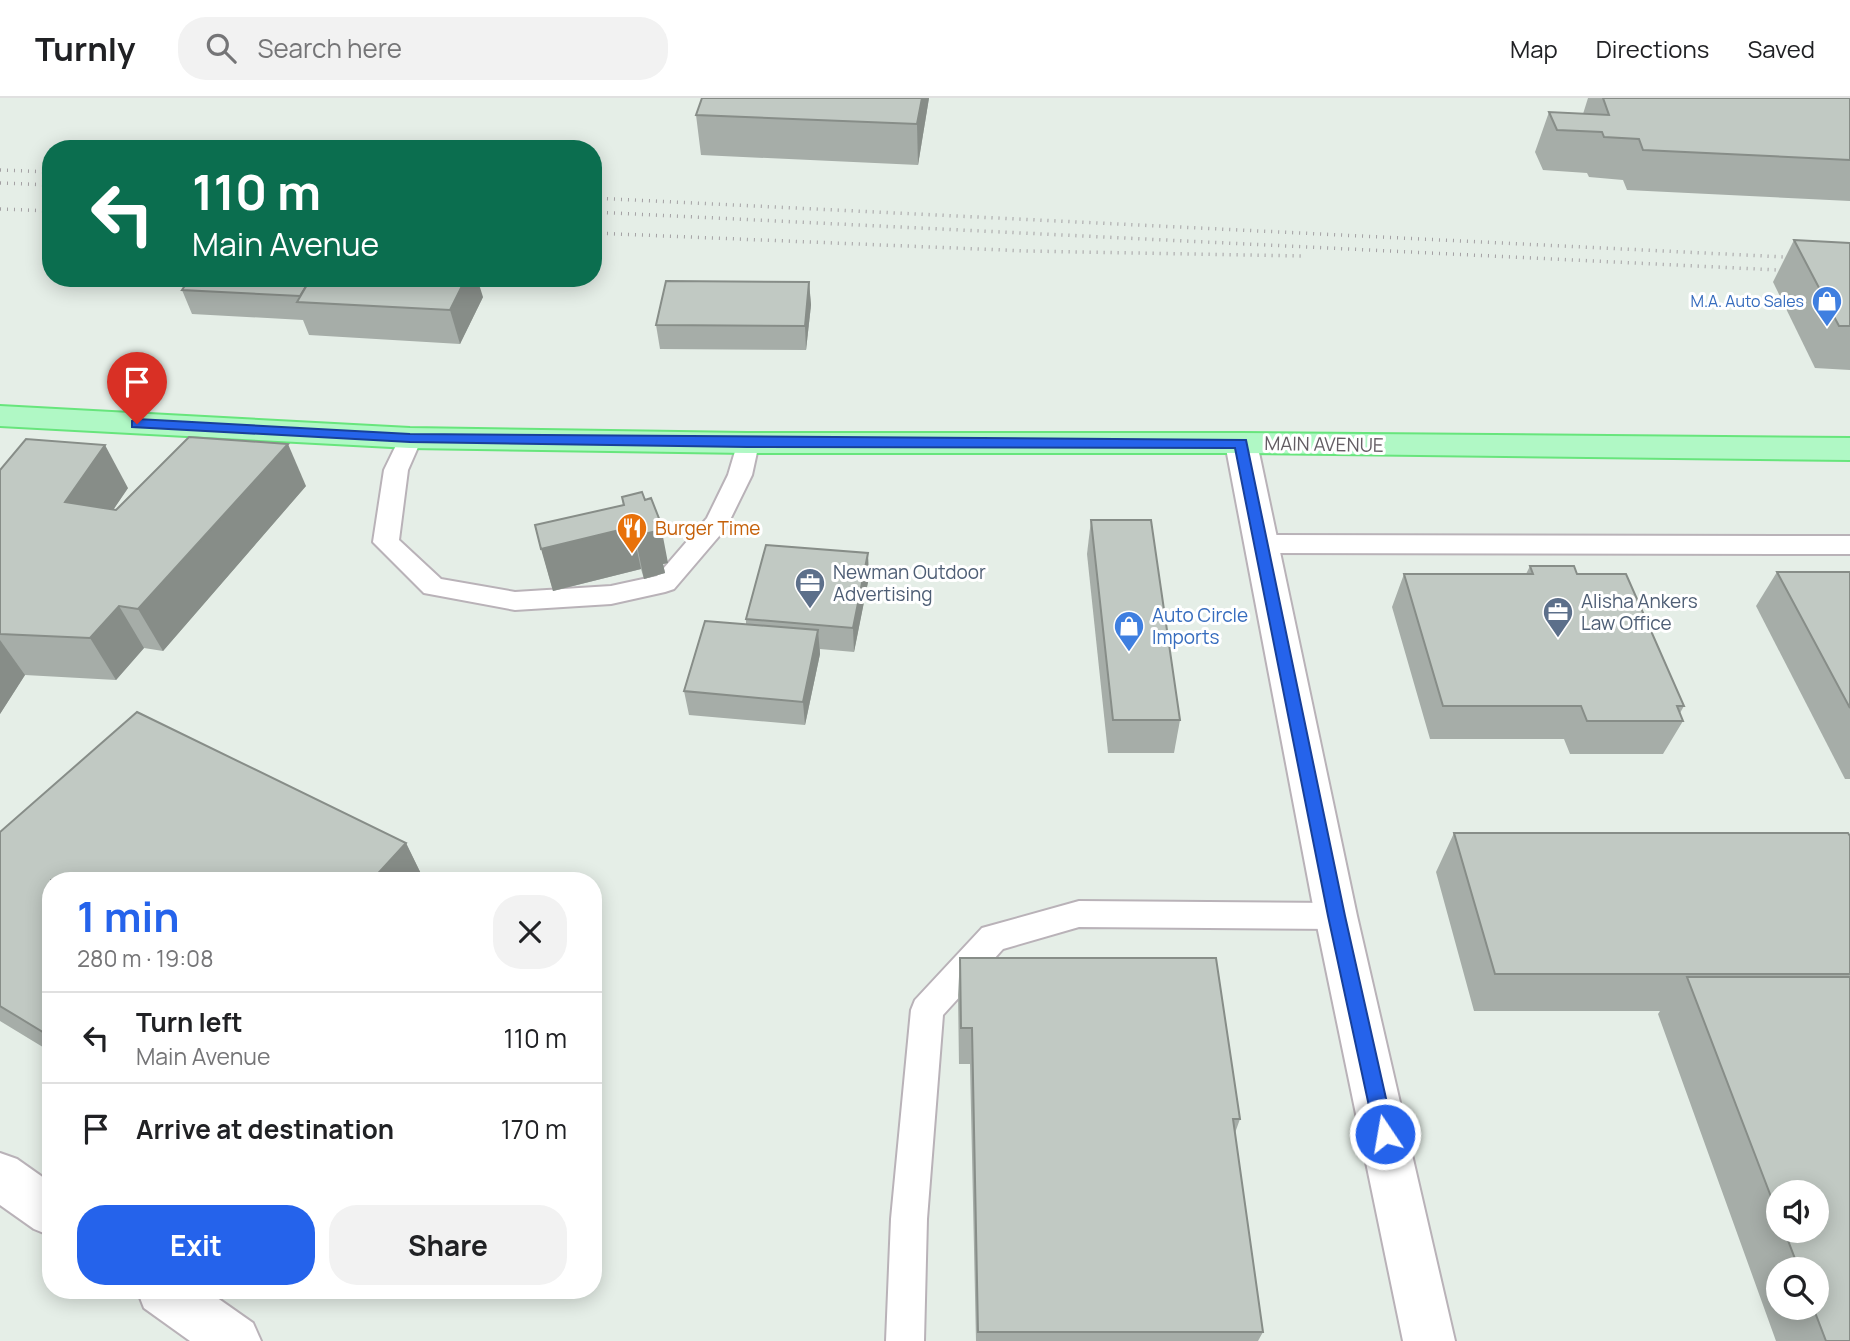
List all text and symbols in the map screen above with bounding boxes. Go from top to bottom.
search box [178,17,668,80]
text: Turnly [35,26,136,71]
icon: search [202,29,240,67]
text: Search here [258,30,402,66]
text: Map [1510,32,1558,65]
text: Directions [1596,32,1709,65]
text: Saved [1747,32,1815,65]
text: 110 m [192,158,321,225]
icon: left [77,168,168,259]
text: Main Avenue [192,222,379,266]
shop icon: M.A. Auto Sales [1810,284,1844,328]
place label: M.A. Auto Sales [1690,290,1804,312]
pin [107,352,167,424]
icon: arrive [118,363,156,401]
street label: MAIN AVENUE [1264,430,1384,458]
restaurant icon: Burger Time [615,511,649,555]
place label: Burger Time [655,515,760,541]
place label: Newman Outdoor Advertising [833,559,986,607]
office icon: Newman Outdoor Advertising [793,566,827,610]
place label: Alisha Ankers Law Office [1581,588,1698,636]
office icon: Alisha Ankers Law Office [1541,595,1575,639]
place label: Auto Circle Imports [1152,602,1248,650]
shop icon: Auto Circle Imports [1112,609,1146,653]
text: 1 min [77,887,180,945]
button: close [493,895,567,969]
text: 280 m · 19:08 [77,942,214,974]
text: Turn left [136,1004,243,1040]
icon: left [77,1019,115,1057]
text: 110 m [504,1020,567,1056]
text: Main Avenue [136,1040,270,1072]
position arrow [1348,1097,1422,1171]
icon: arrive [77,1110,115,1148]
text: Arrive at destination [136,1111,394,1147]
text: 170 m [501,1111,567,1147]
map controls [1766,1180,1829,1320]
button: sound [1766,1180,1829,1243]
button: Exit [77,1205,315,1285]
button: Share [329,1205,567,1285]
button: search [1766,1257,1829,1320]

